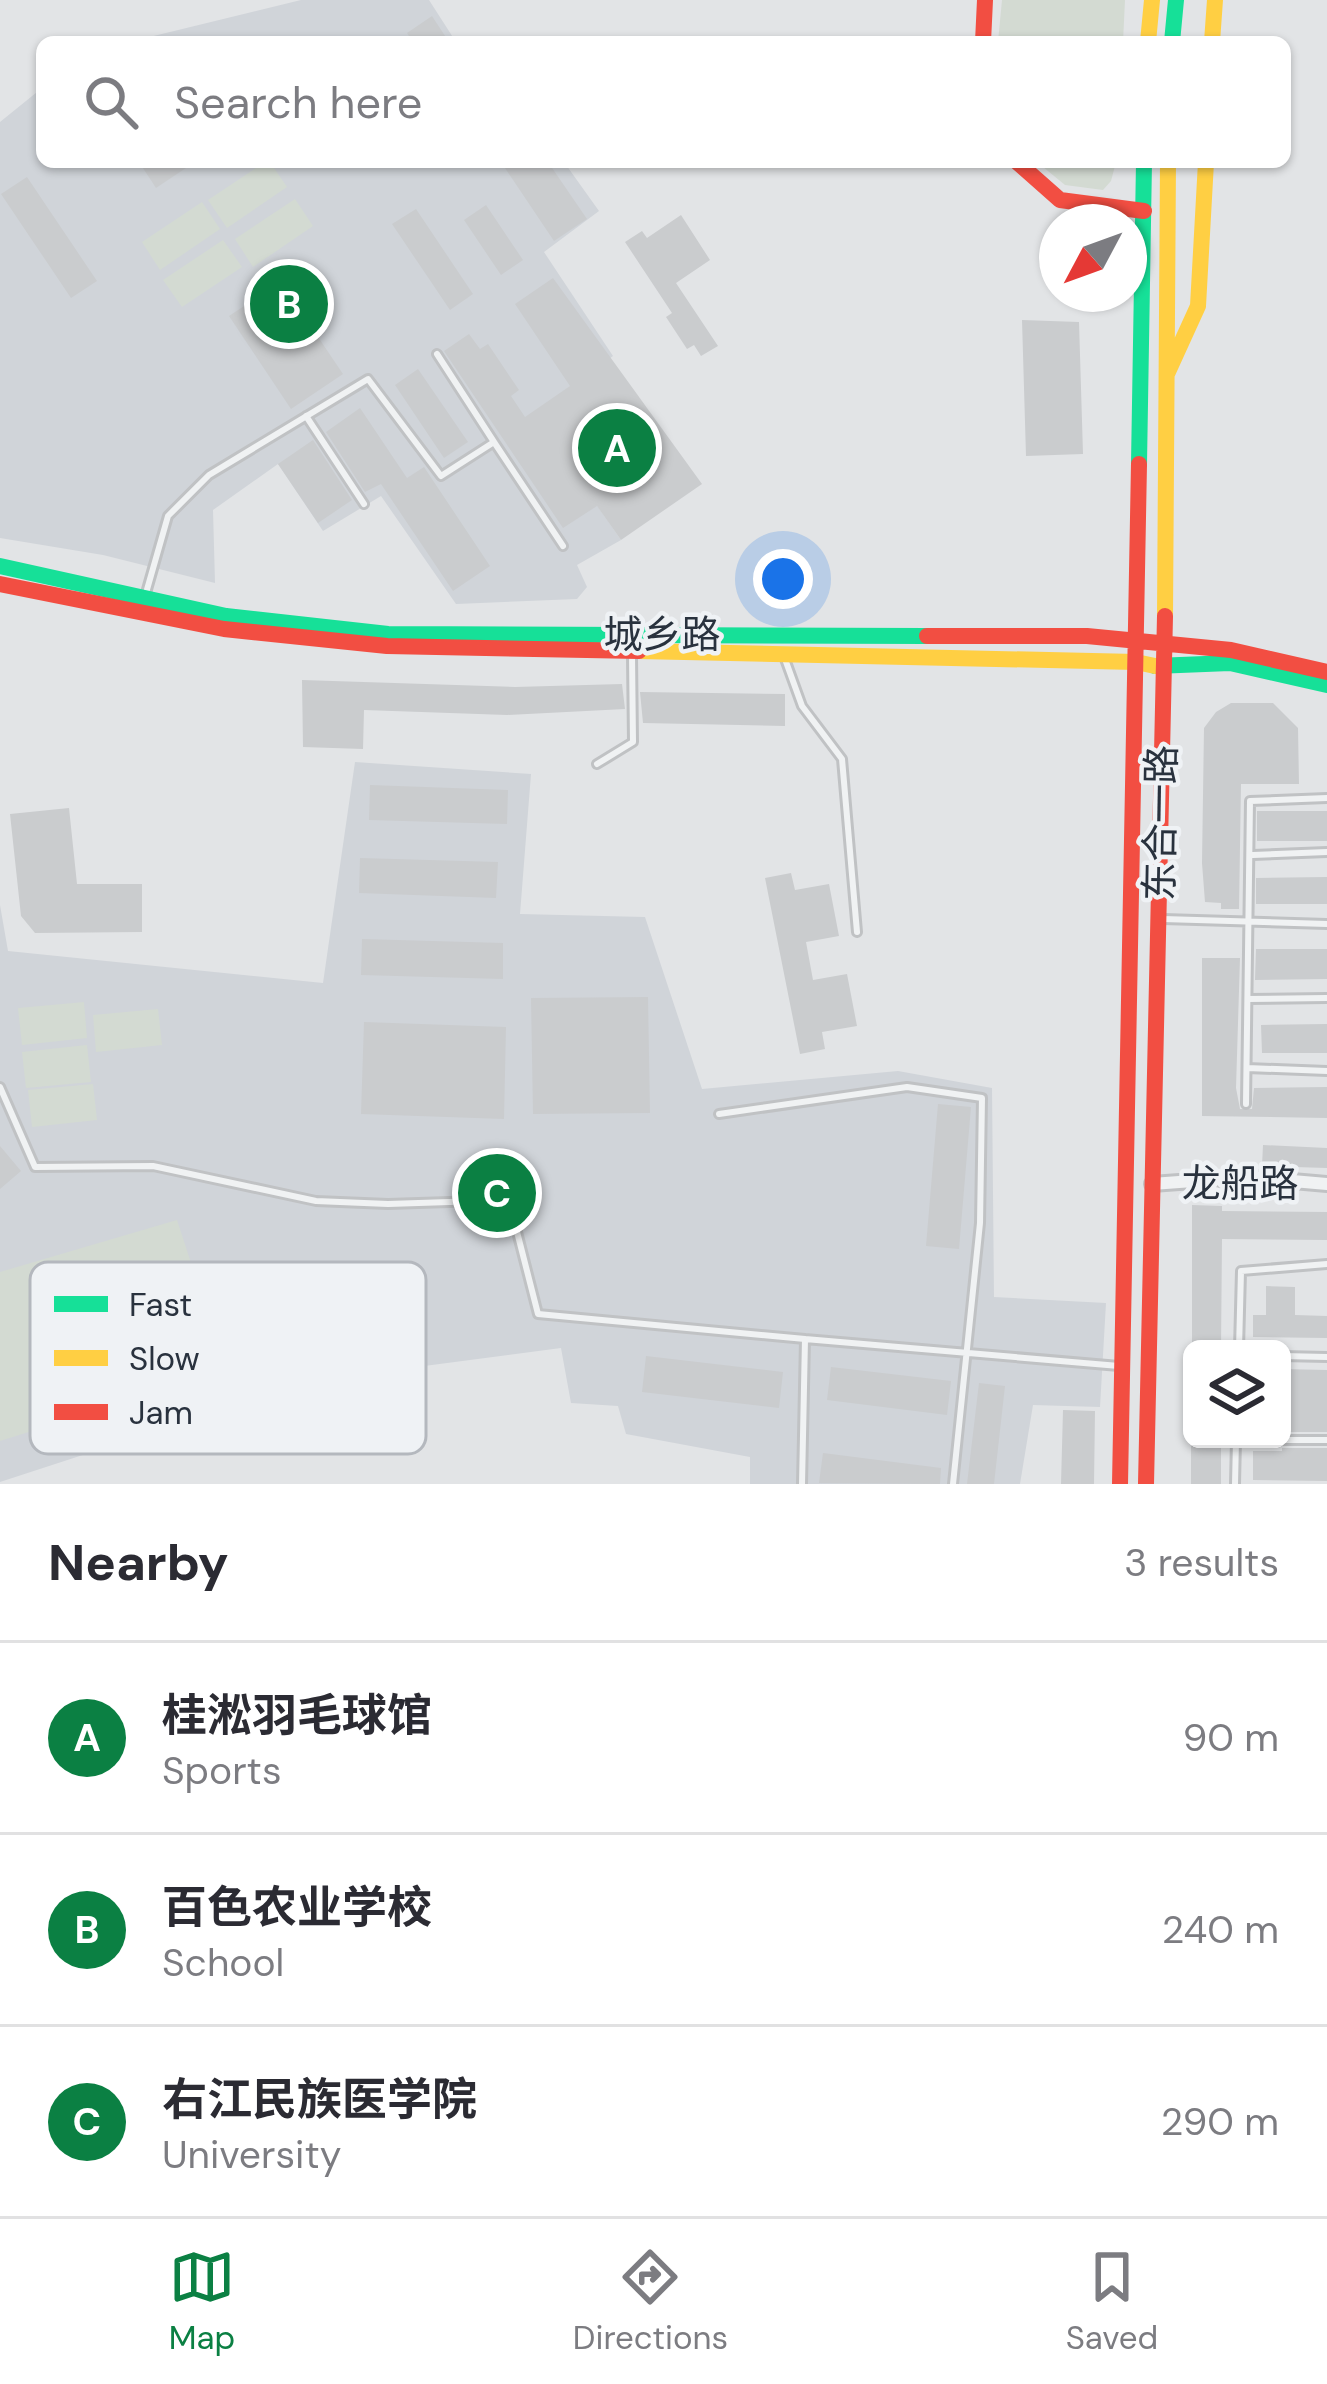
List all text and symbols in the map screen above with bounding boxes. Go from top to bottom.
search box [36,36,1291,168]
icon: search [78,69,144,135]
text: Search here [174,73,422,132]
north arrow [1039,204,1147,312]
pin: B [250,259,328,349]
pin: A [578,403,656,493]
your location [753,549,813,609]
street label: 城乡路 [603,609,721,660]
street label: 东合一路 [1134,745,1187,901]
pin: C [458,1148,536,1238]
street label: 龙船路 [1181,1158,1299,1209]
legend [30,1262,426,1454]
text: Fast [129,1283,192,1326]
text: Slow [129,1337,200,1380]
map controls [1183,1340,1291,1448]
button: layers [1183,1340,1291,1448]
text: Jam [129,1391,193,1434]
text: Nearby [48,1529,229,1596]
text: 3 results [1124,1537,1279,1588]
text: 桂淞羽毛球馆 [162,1686,432,1745]
text: A [73,1712,101,1763]
text: 90 m [1183,1712,1279,1763]
text: Sports [162,1745,281,1796]
text: 百色农业学校 [162,1878,432,1937]
text: B [75,1904,99,1955]
text: 240 m [1162,1904,1279,1955]
text: School [162,1937,284,1988]
text: 右江民族医学院 [162,2070,477,2129]
text: C [73,2096,101,2147]
text: 290 m [1161,2096,1279,2147]
text: University [162,2129,341,2180]
tab: Map [169,2244,235,2359]
tab: Directions [573,2244,728,2359]
tab: Saved [1066,2244,1158,2359]

